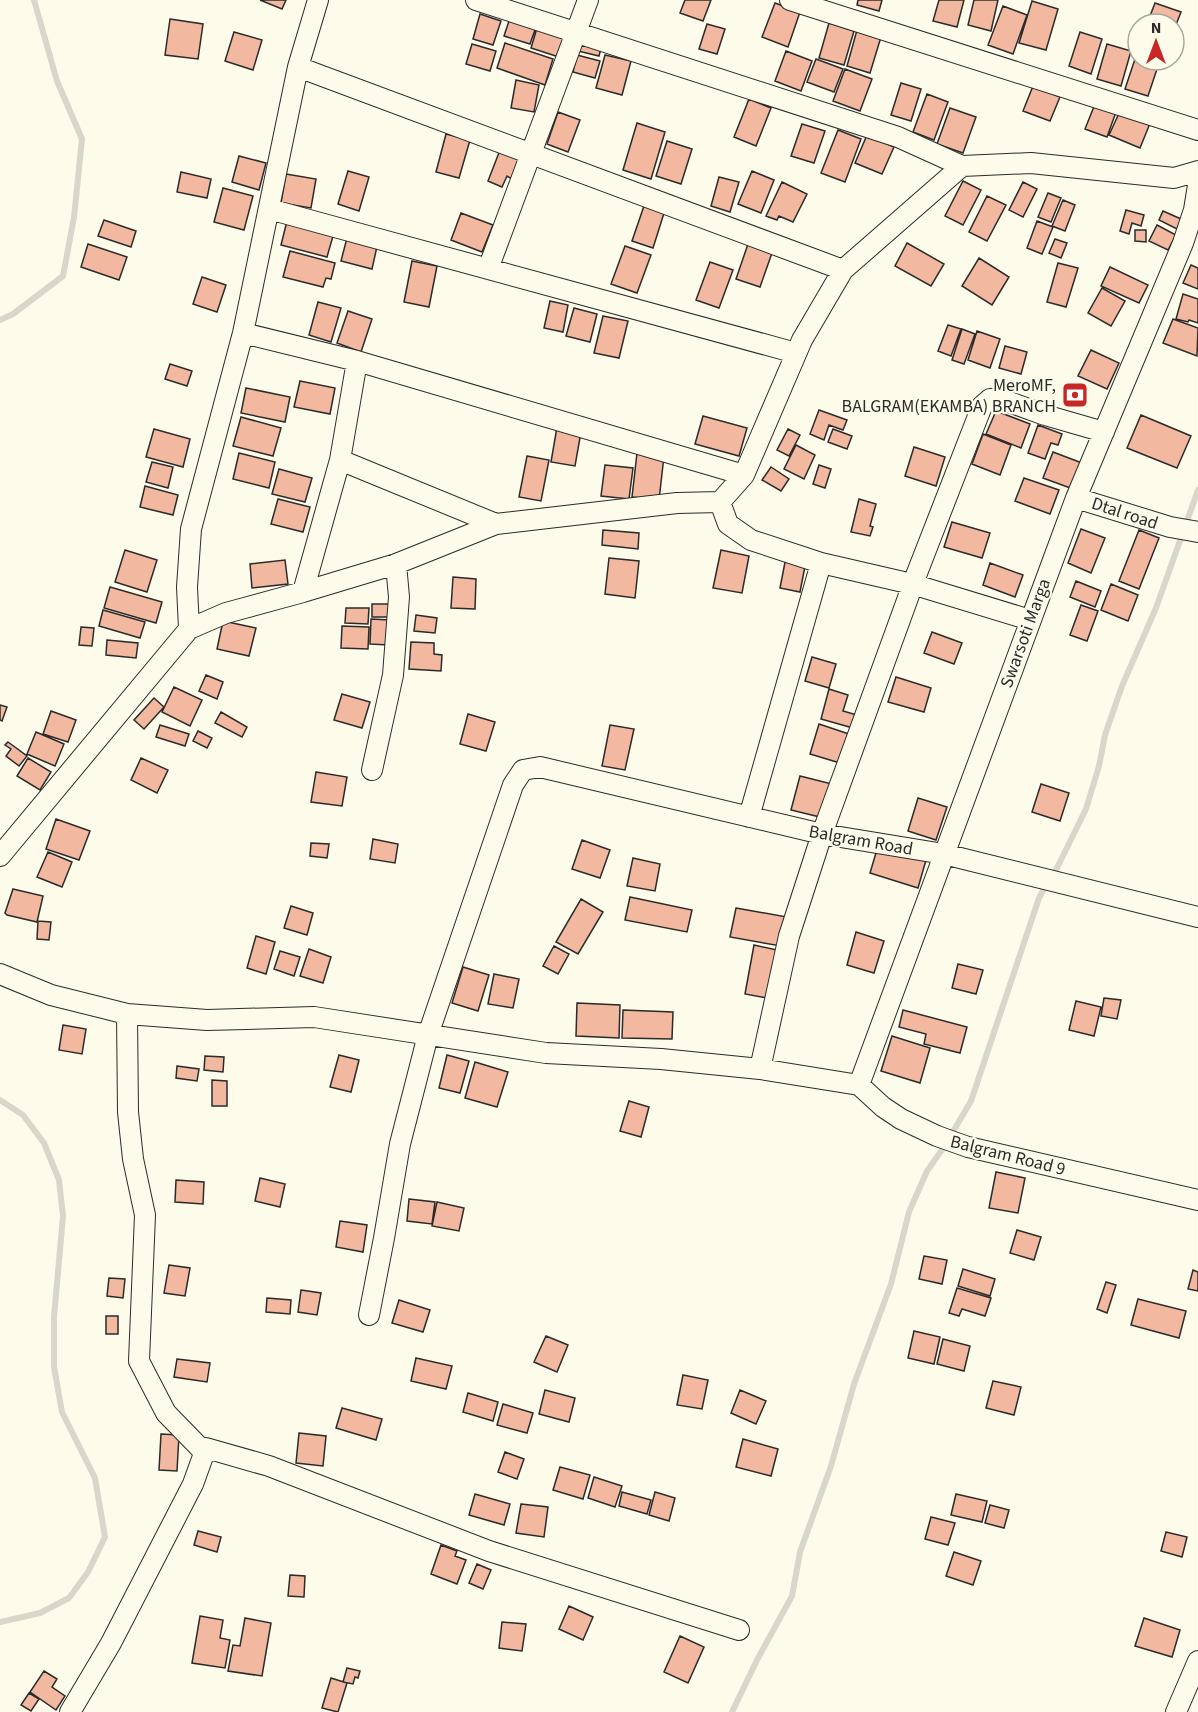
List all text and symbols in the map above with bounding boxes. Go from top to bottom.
north arrow [1126,12,1186,72]
text: N [1151,17,1161,39]
place label: MeroMF, BALGRAM(EKAMBA) BRANCH [842,373,1056,419]
bank icon: MeroMF, BALGRAM(EKAMBA) BRANCH [1060,380,1090,410]
street label: Dtal road [1088,491,1161,536]
street label: Swarsoti Marga [994,575,1057,691]
street label: Balgram Road [807,819,915,862]
street label: Balgram Road 9 [948,1129,1068,1182]

